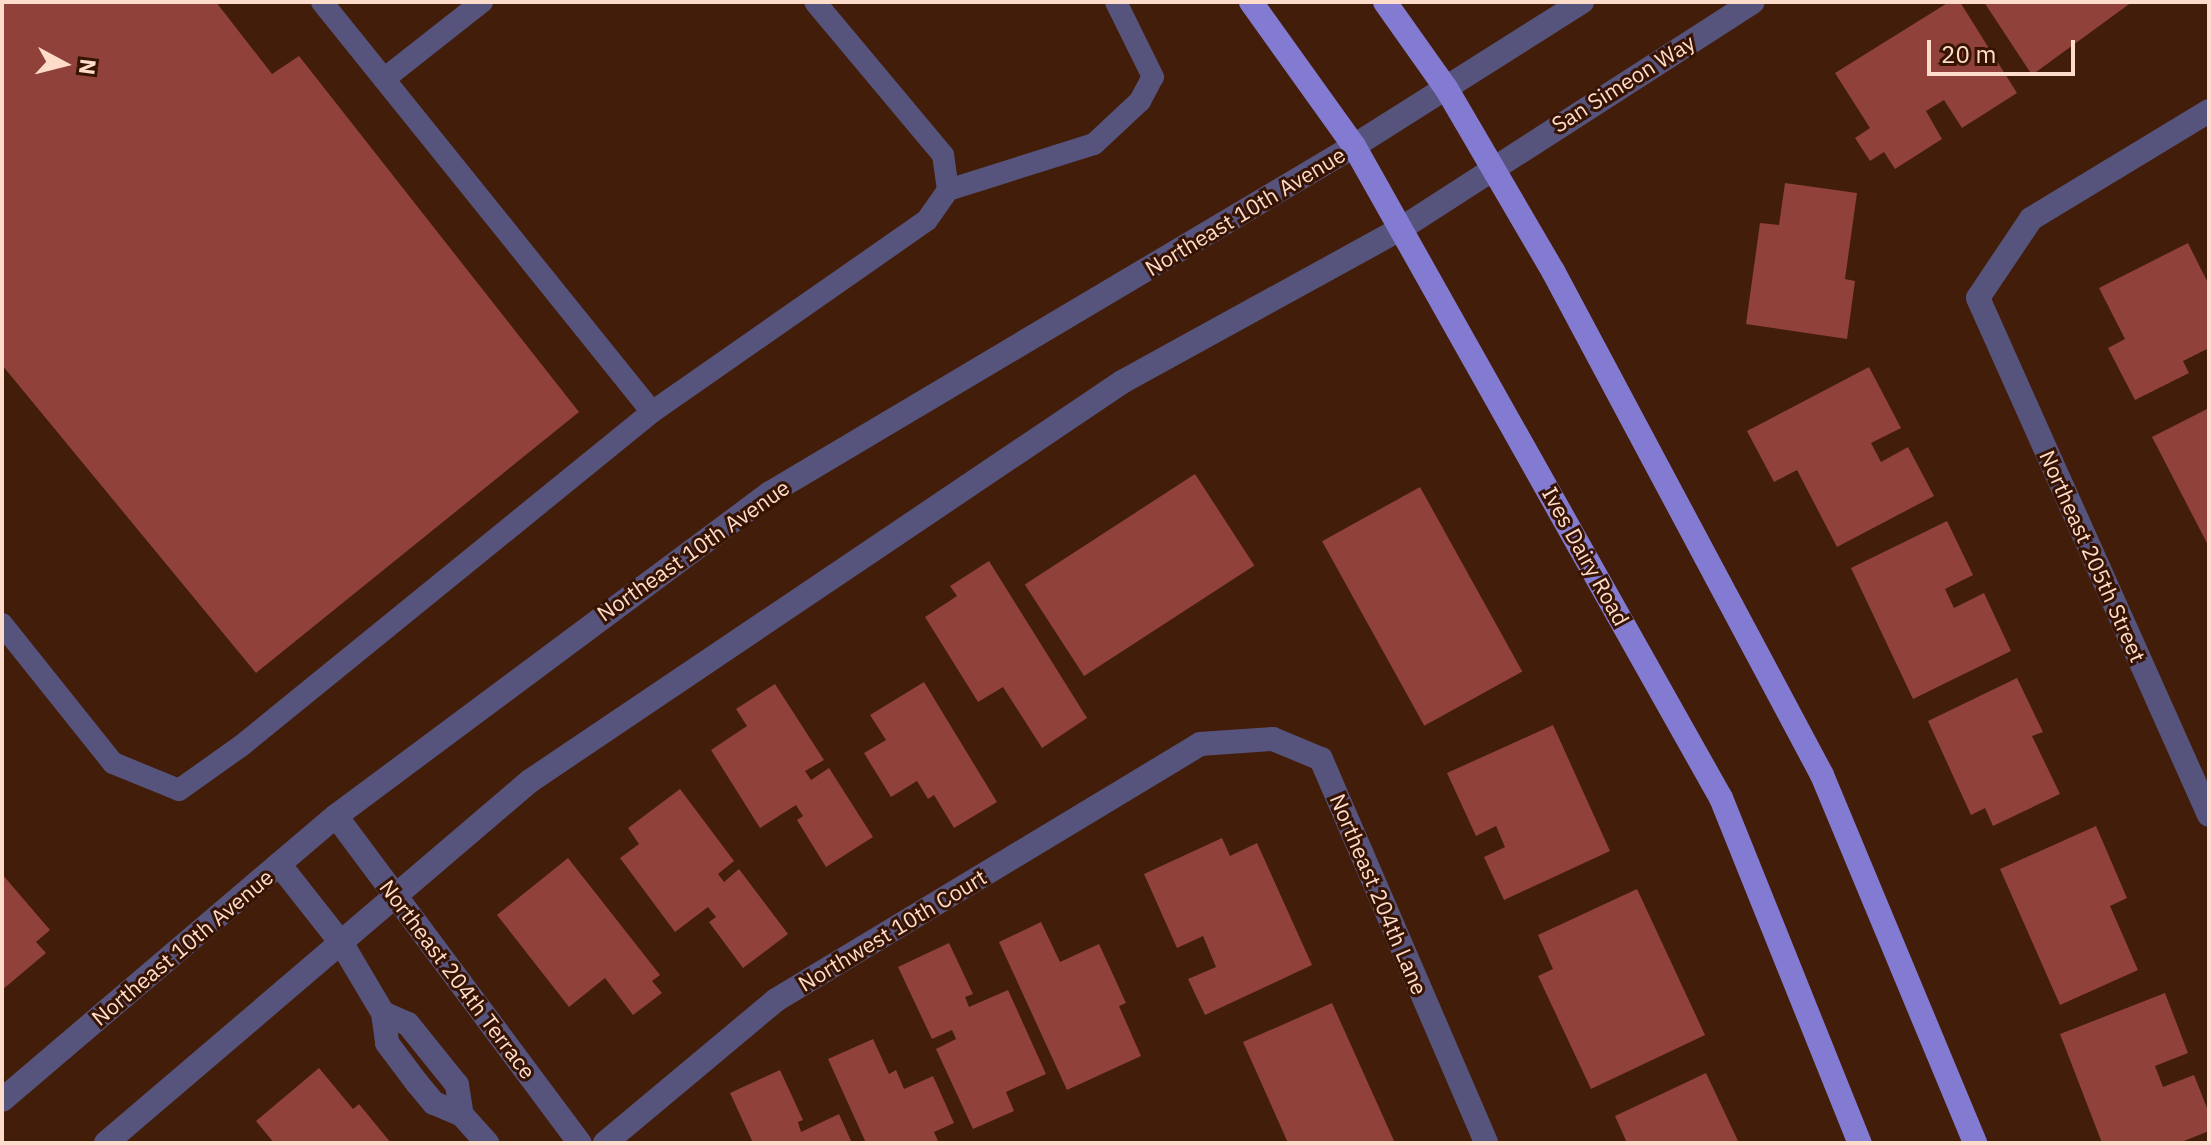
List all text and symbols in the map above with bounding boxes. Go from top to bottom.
north arrow [24,24,104,104]
scale bar [1931,24,2079,74]
street label: San Simeon Way [1547,28,1699,138]
text: 20 m [1941,38,1996,70]
text: N [73,57,104,77]
street label: Northeast 10th Avenue [1140,141,1350,281]
street label: Northeast 205th Street [2034,446,2152,666]
street label: Northeast 10th Avenue [592,474,794,626]
street label: Ives Dairy Road [1537,482,1635,630]
street label: Northeast 204th Lane [1325,789,1433,999]
street label: Northeast 10th Avenue [86,863,278,1031]
street label: Northwest 10th Court [793,863,991,997]
street label: Northeast 204th Terrace [374,874,542,1084]

